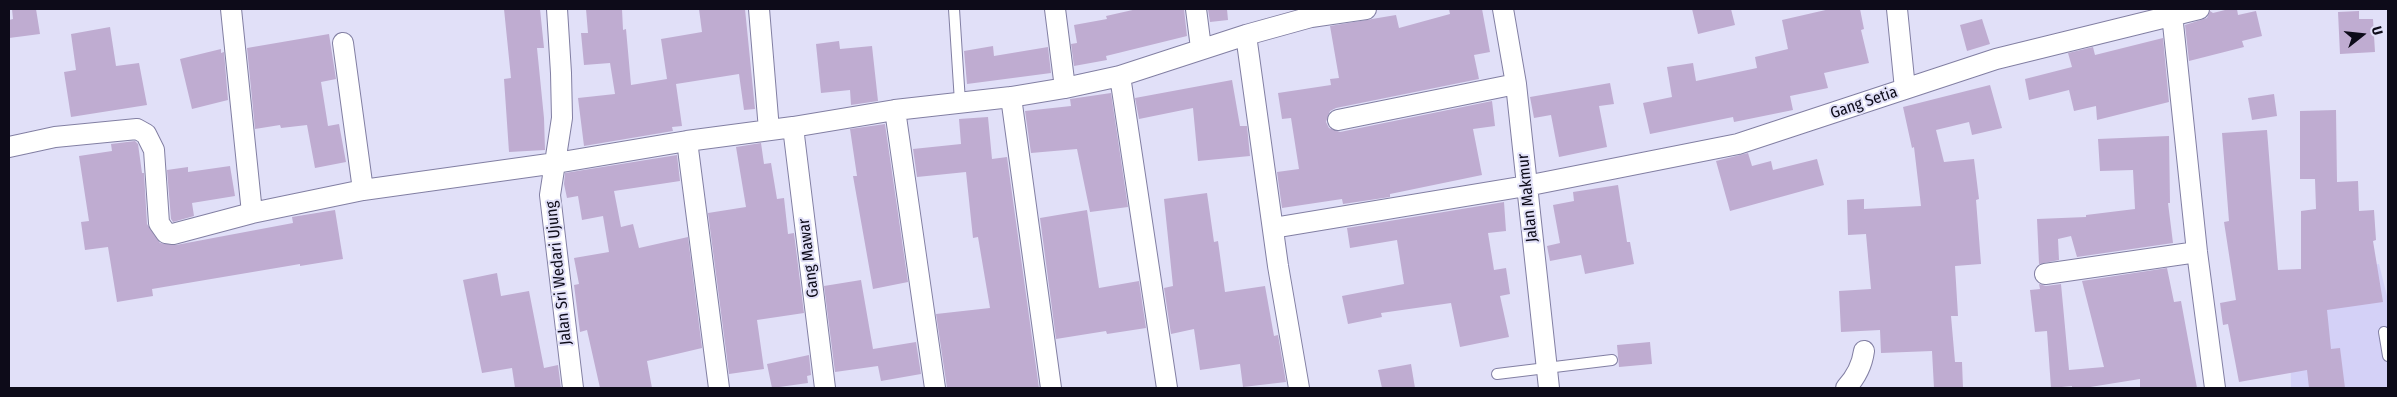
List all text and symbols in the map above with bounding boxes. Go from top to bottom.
north arrow [2337,10,2387,60]
text: U [2368,24,2386,37]
street label: Gang Setia [1828,83,1900,123]
street label: Jalan Makmur [1514,153,1542,243]
street label: Jalan Sri Wedari Ujung [542,200,576,346]
street label: Gang Mawar [795,217,823,299]

